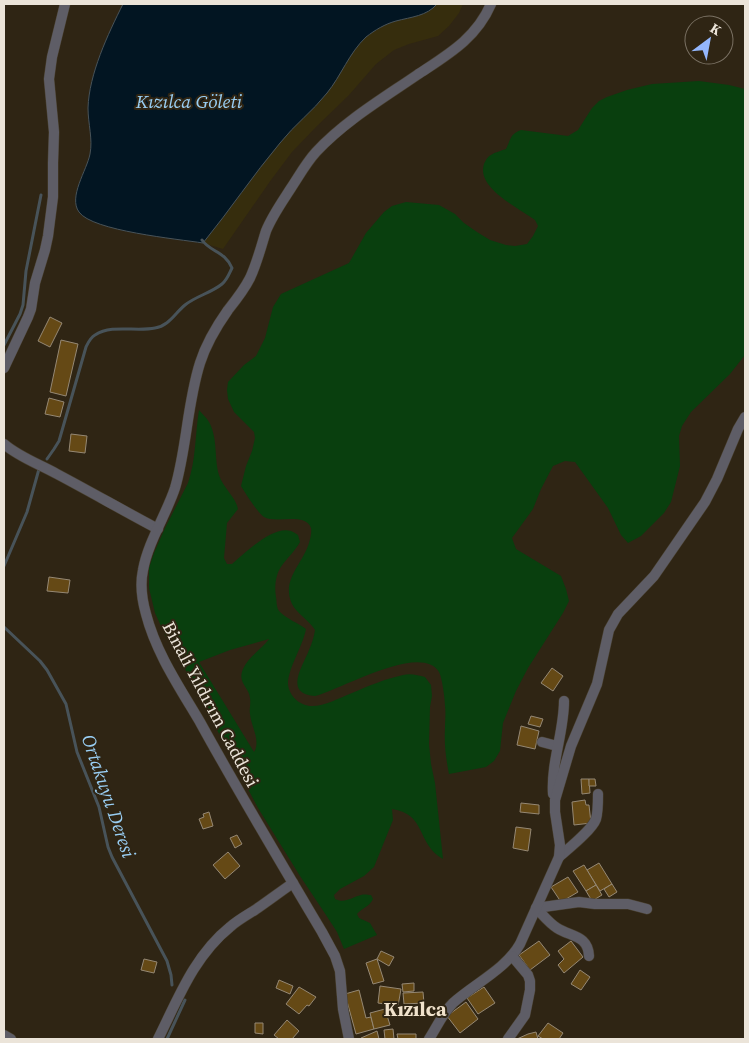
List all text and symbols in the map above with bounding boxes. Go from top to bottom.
north arrow [684,15,734,65]
text: K [706,18,726,40]
water label: Kızılca Göleti [135,88,242,114]
street label: Binali Yıldırım Caddesi [157,617,265,791]
water label: Ortakuyu Deresi [76,731,142,861]
district label: Kızılca [383,995,447,1023]

